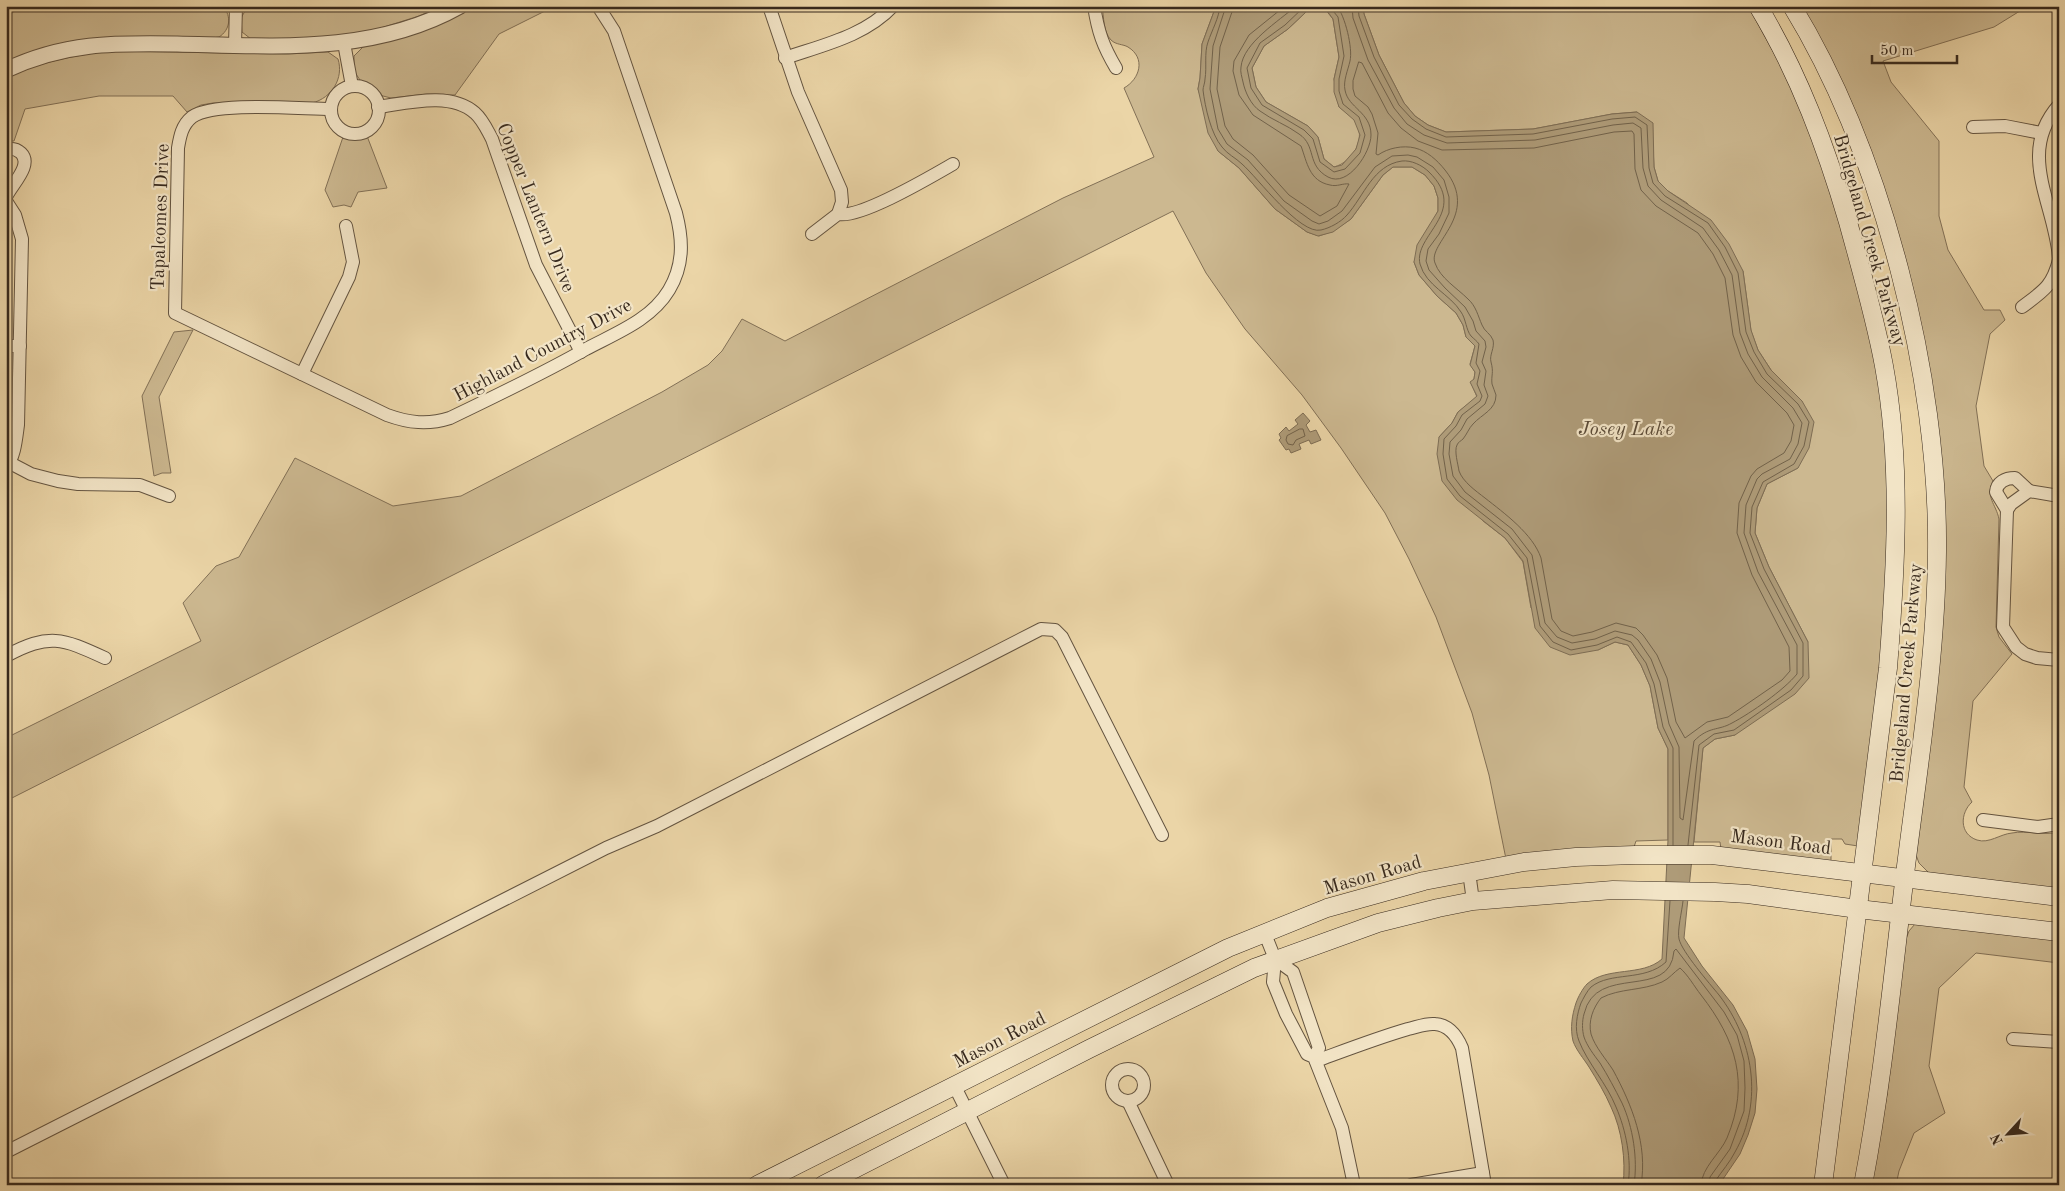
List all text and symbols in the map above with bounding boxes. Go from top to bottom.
scale bar [1872,32,1958,64]
text: 50 m [1880,44,1914,59]
street label: Copper Lantern Drive [492,121,577,295]
street label: Bridgeland Creek Parkway [1829,132,1908,349]
street label: Tapalcomes Drive [149,143,174,291]
street label: Highland Country Drive [451,296,635,406]
water label: Josey Lake [1579,420,1673,440]
street label: Bridgeland Creek Parkway [1888,563,1927,784]
street label: Mason Road [1729,828,1832,859]
street label: Mason Road [1322,853,1424,899]
street label: Mason Road [951,1010,1049,1073]
north arrow [1982,1108,2032,1158]
text: N [1988,1131,2006,1147]

